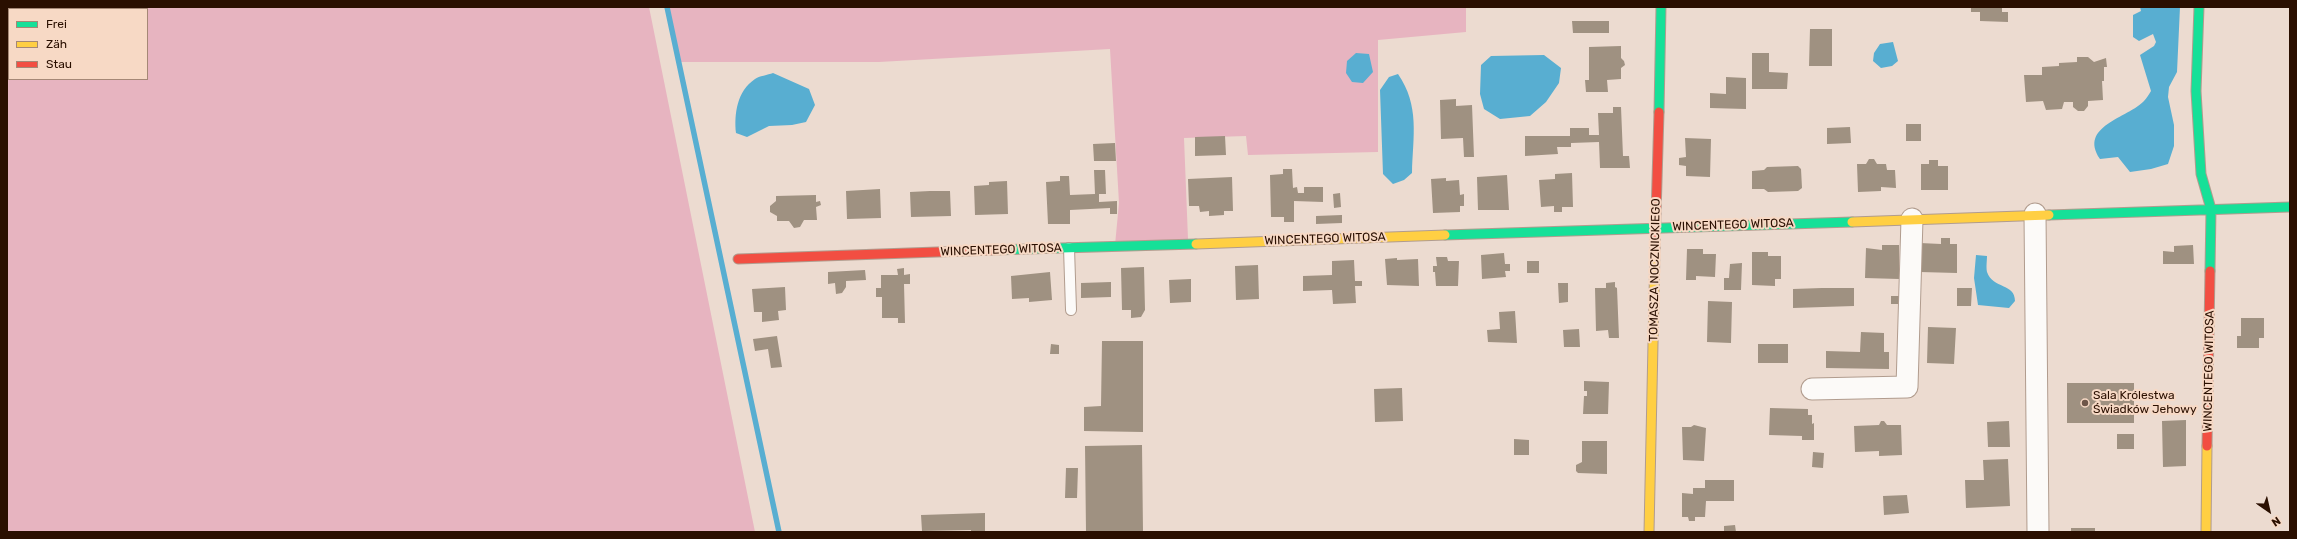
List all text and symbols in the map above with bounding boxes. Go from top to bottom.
legend [8,8,148,80]
text: Frei [46,17,67,31]
text: Zäh [46,37,67,51]
text: Stau [46,57,72,71]
street label: TOMASZA NOCZNICKIEGO [1647,198,1663,342]
street label: WINCENTEGO WITOSA [1672,216,1794,234]
street label: WINCENTEGO WITOSA [1264,230,1386,248]
street label: WINCENTEGO WITOSA [940,241,1062,259]
street label: WINCENTEGO WITOSA [2201,310,2217,432]
place label: Sala Królestwa Świadków Jehowy [2093,389,2197,417]
marker: Sala Królestwa Świadków Jehowy [2080,398,2090,408]
north arrow [2249,491,2289,531]
text: N [2269,514,2283,529]

